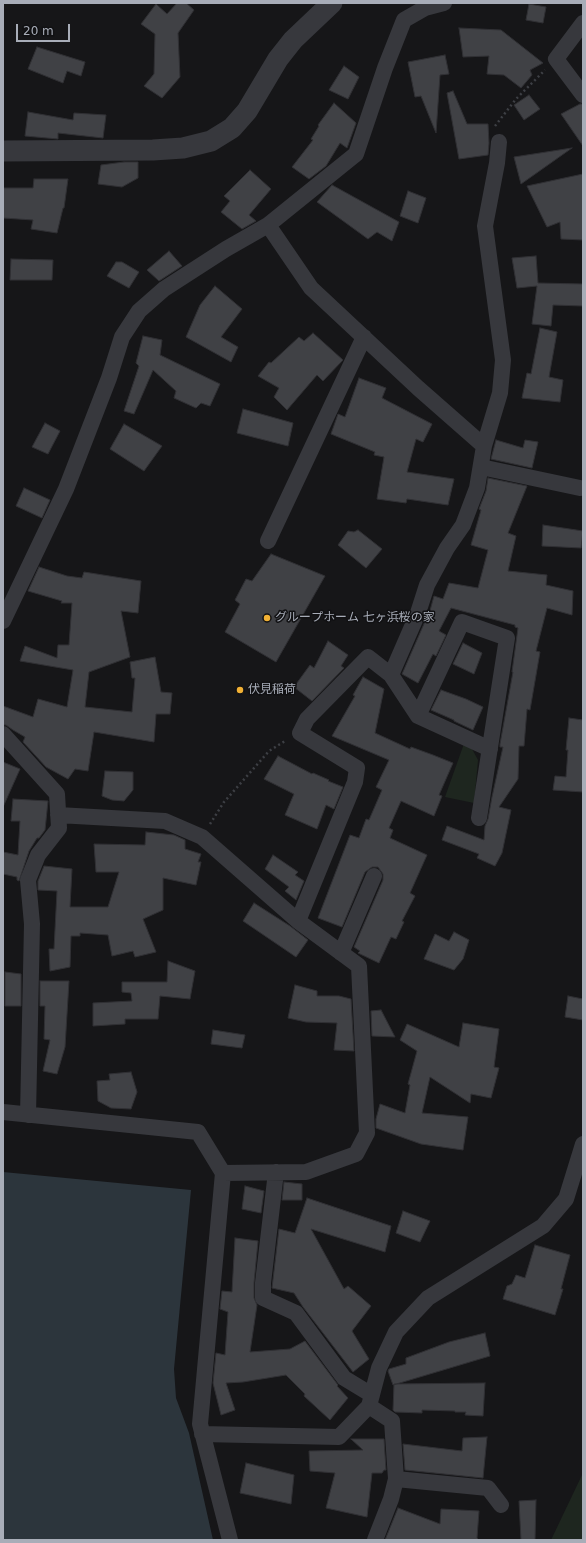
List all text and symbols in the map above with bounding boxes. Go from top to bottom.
scale bar [18,16,72,42]
text: 20 m [23,24,54,38]
place label: グループホーム 七ヶ浜桜の家 [275,611,435,625]
marker: グループホーム 七ヶ浜桜の家 [262,613,272,623]
place label: 伏見稲荷 [248,683,296,697]
marker: 伏見稲荷 [235,685,245,695]

